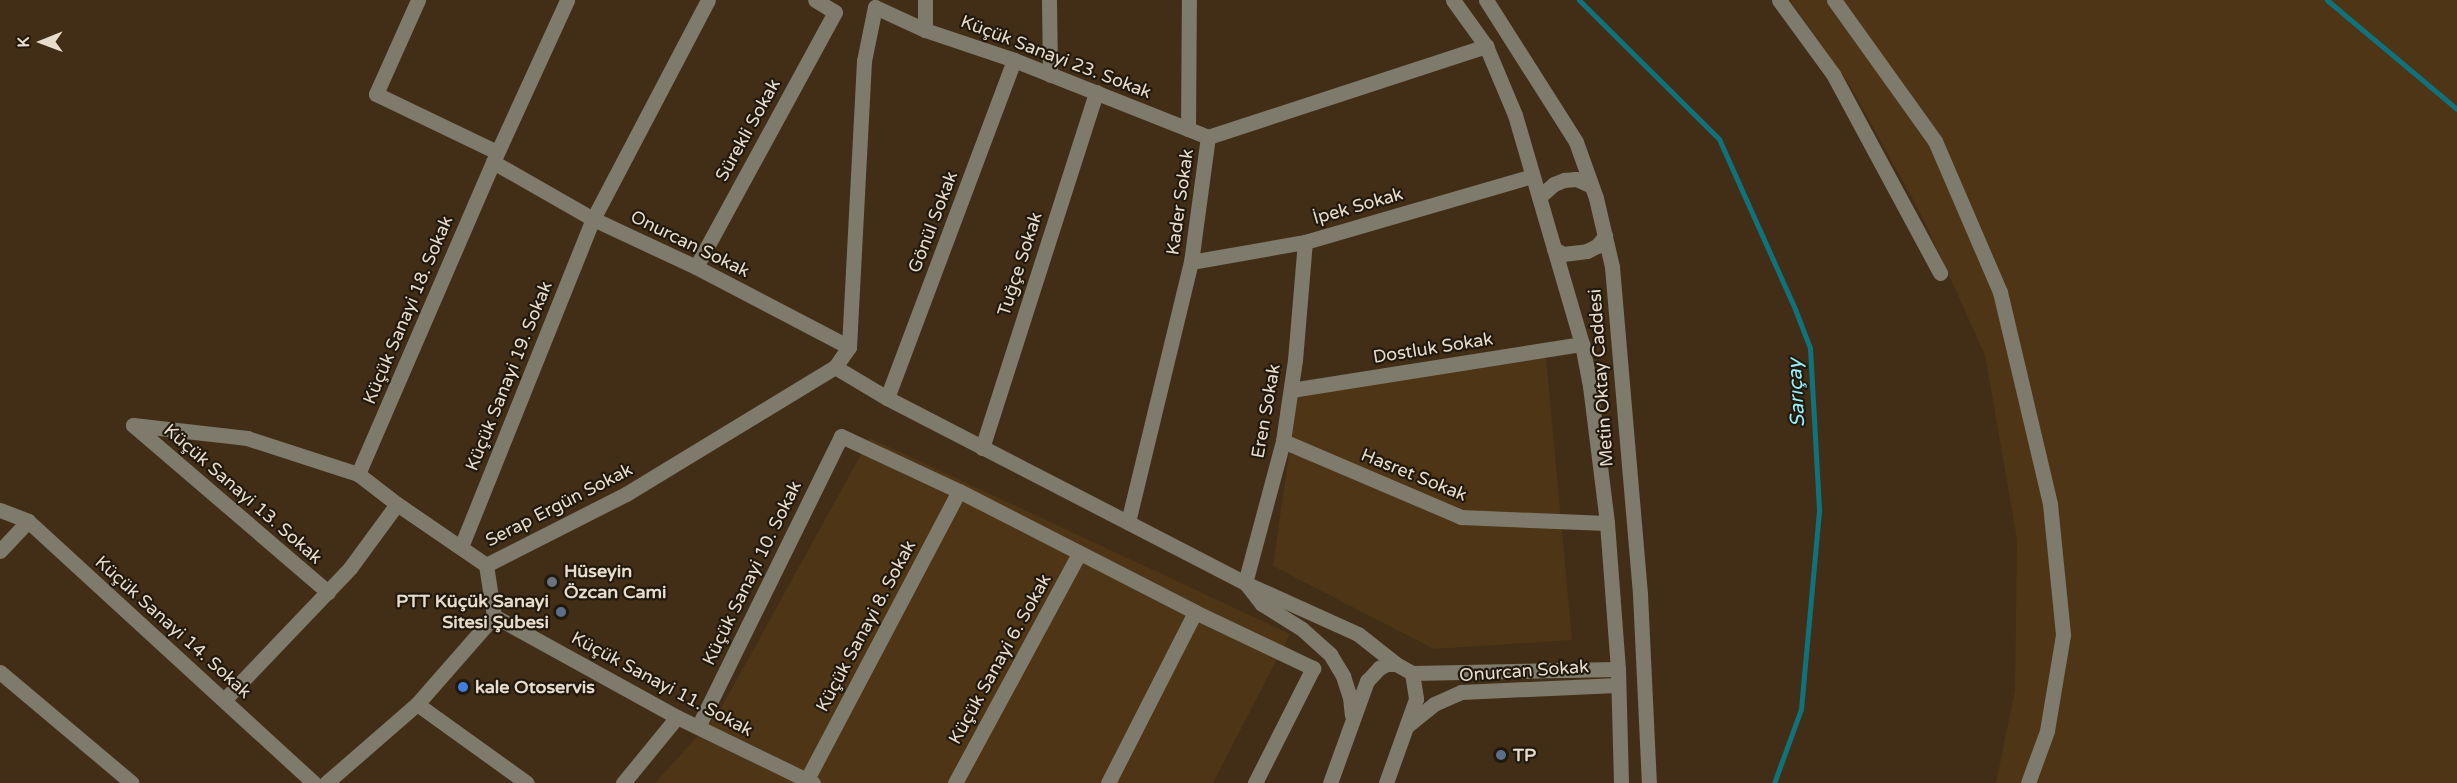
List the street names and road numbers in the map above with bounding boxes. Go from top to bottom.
street label: Küçük Sanayi 23. Sokak [958,11,1154,103]
street label: Sürekli Sokak [711,75,785,185]
street label: Kader Sokak [1162,148,1198,256]
street label: Gönül Sokak [904,168,962,276]
street label: İpek Sokak [1311,183,1405,229]
street label: Onurcan Sokak [627,206,753,282]
street label: Tuğçe Sokak [993,209,1047,319]
street label: Küçük Sanayi 18. Sokak [358,213,458,407]
street label: Küçük Sanayi 19. Sokak [461,278,557,474]
street label: Metin Oktay Caddesi [1584,288,1618,468]
street label: Dostluk Sokak [1372,328,1494,368]
street label: Eren Sokak [1247,362,1285,460]
street label: Küçük Sanayi 13. Sokak [159,419,327,569]
street label: Hasret Sokak [1358,444,1470,506]
street label: Serap Ergün Sokak [482,459,636,551]
street label: Küçük Sanayi 10. Sokak [698,477,806,669]
street label: Küçük Sanayi 8. Sokak [812,536,920,716]
street label: Küçük Sanayi 14. Sokak [91,551,255,703]
street label: Küçük Sanayi 6. Sokak [944,570,1056,748]
street label: Küçük Sanayi 11. Sokak [567,627,757,741]
street label: Onurcan Sokak [1458,656,1590,686]

